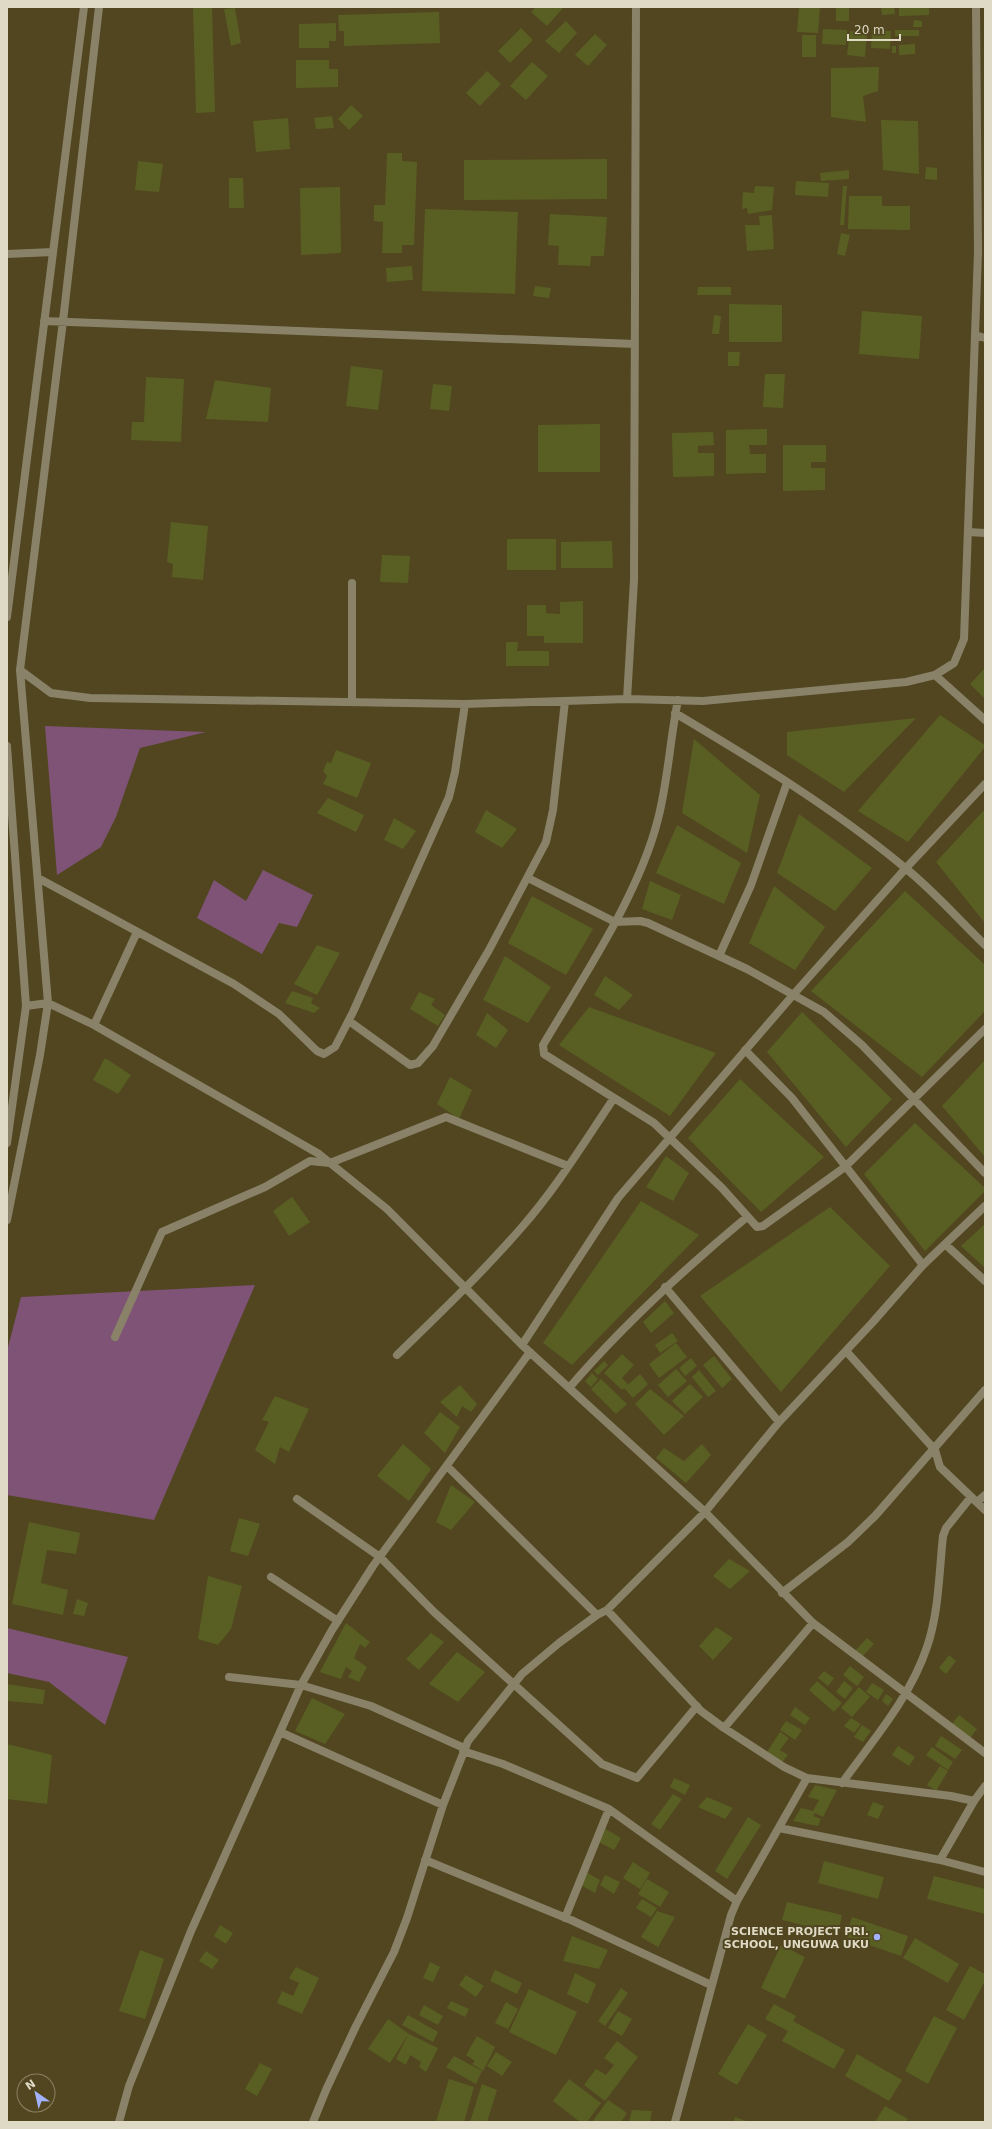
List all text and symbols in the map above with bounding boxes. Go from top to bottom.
scale bar [848,16,900,42]
text: 20 m [854,23,885,37]
place label: SCIENCE PROJECT PRI. SCHOOL, UNGUWA UKU [724,1925,869,1951]
marker: SCIENCE PROJECT PRI. SCHOOL, UNGUWA UKU [872,1932,882,1942]
north arrow [16,2073,56,2113]
text: N [23,2077,38,2093]

